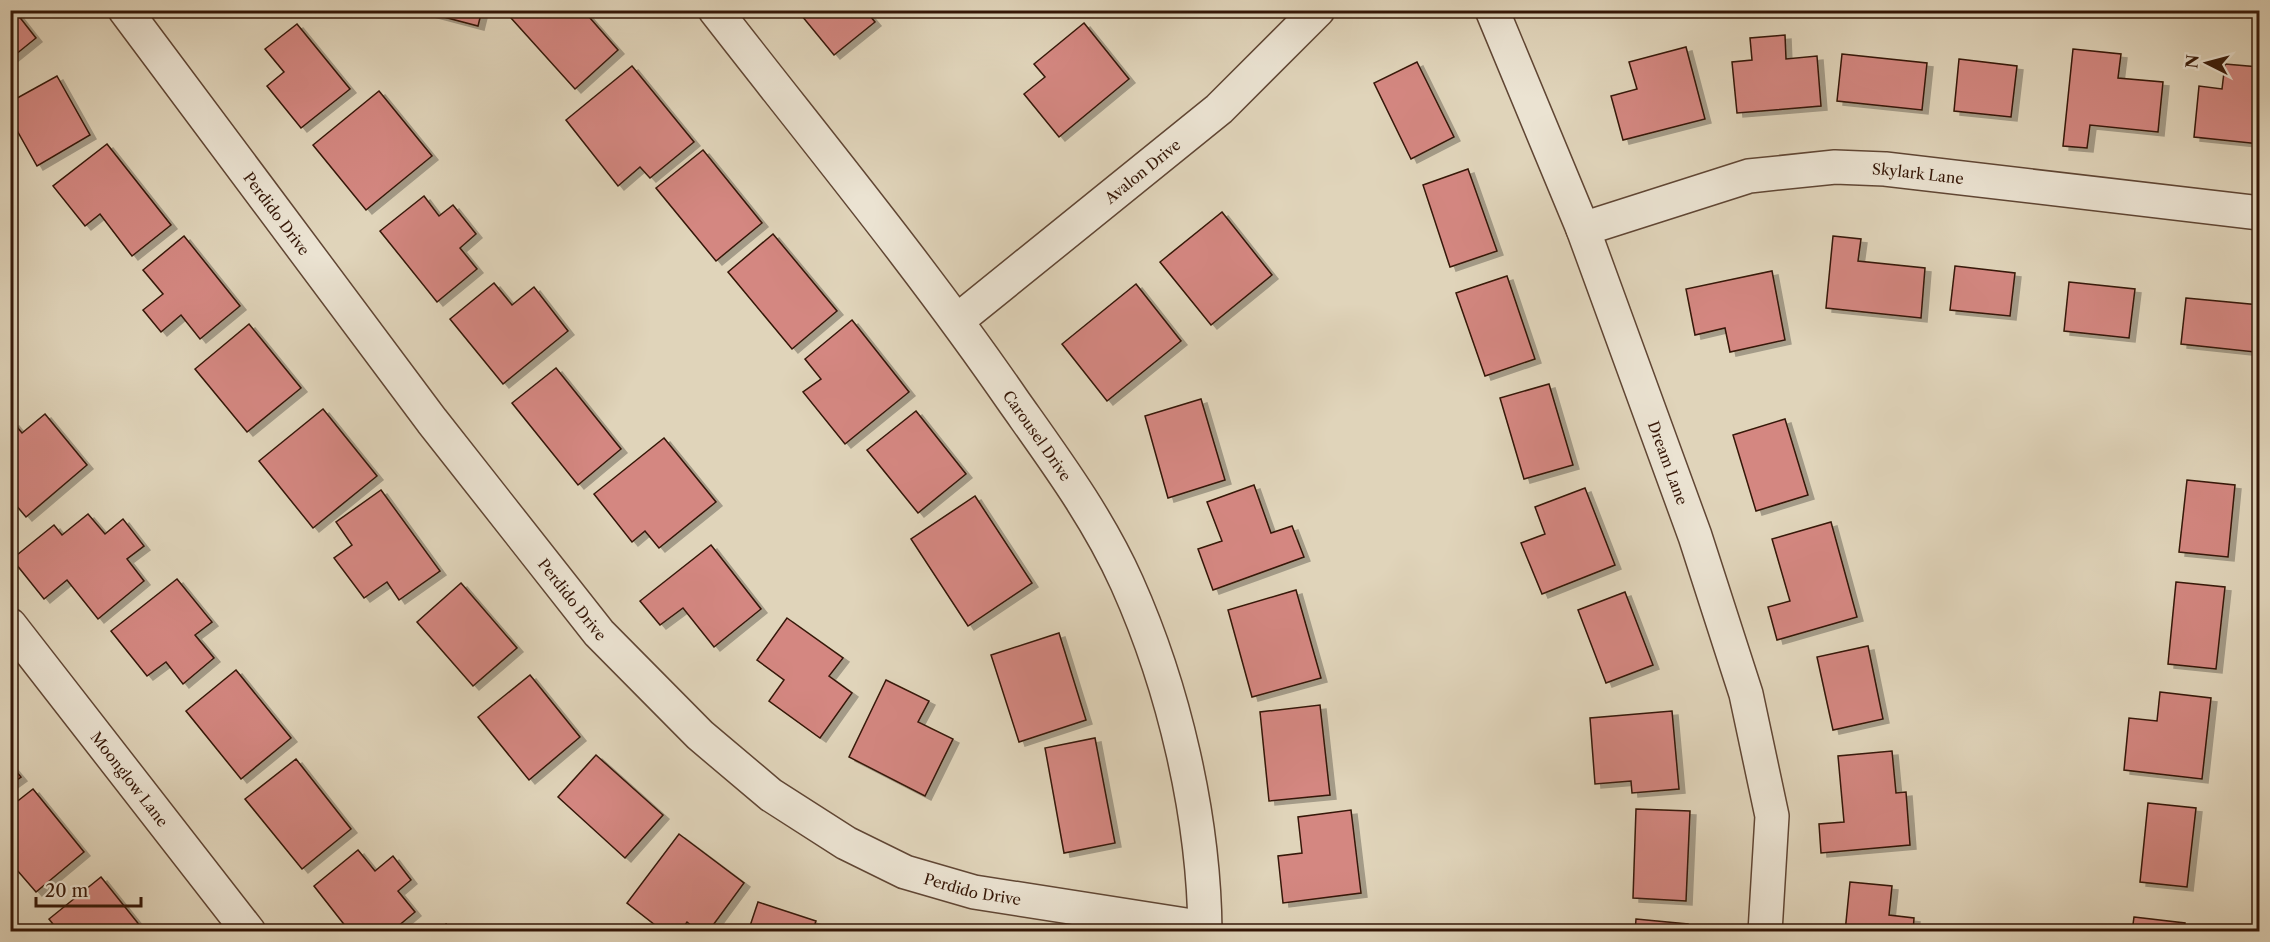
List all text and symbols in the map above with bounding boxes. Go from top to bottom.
north arrow [2177,33,2237,93]
text: N [2181,53,2203,69]
street label: Avalon Drive [1100,135,1184,208]
street label: Skylark Lane [1872,159,1965,188]
street label: Perdido Drive [240,168,314,259]
street label: Carousel Drive [999,386,1076,484]
street label: Dream Lane [1644,418,1692,507]
street label: Perdido Drive [534,554,610,644]
street label: Moonglow Lane [87,728,173,830]
street label: Perdido Drive [922,869,1022,909]
scale bar [36,870,141,908]
text: 20 m [45,880,89,902]

